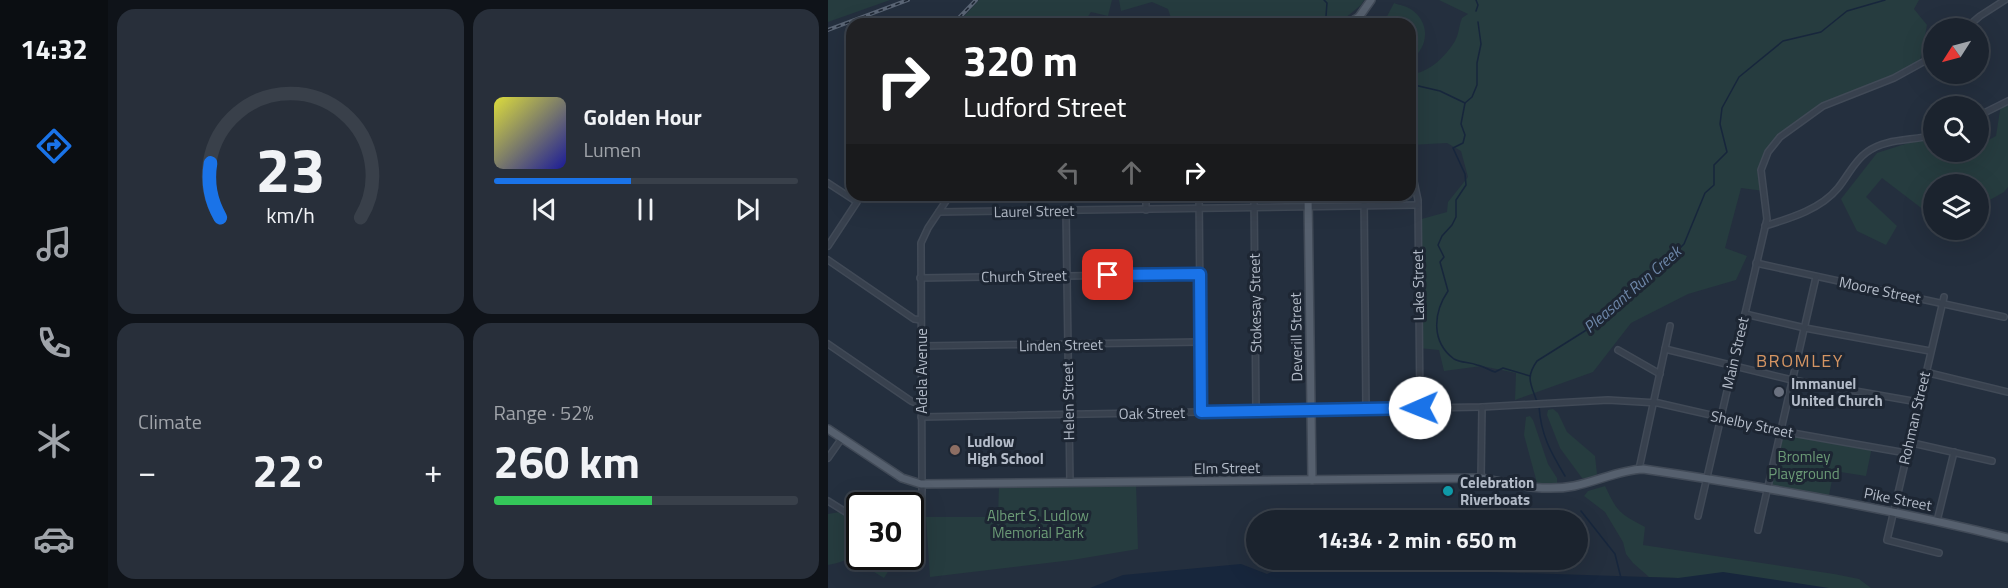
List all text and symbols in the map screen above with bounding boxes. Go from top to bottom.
north arrow [1923,18,1989,84]
map controls [1923,18,1989,240]
text: 14:32 [20,28,88,69]
text: 320 m [963,28,1078,92]
icon: right [864,42,942,120]
text: Ludford Street [963,86,1126,127]
button: search [1923,96,1989,162]
text: Golden Hour [584,100,702,134]
text: 23 [255,122,325,217]
icon: directions [33,125,75,167]
text: Lumen [584,134,641,165]
icon: left [1052,156,1085,189]
icon: ahead [1115,156,1148,189]
icon: right [1178,156,1211,189]
button: layers [1923,174,1989,240]
icon: previous [528,193,561,226]
icon: pause [629,193,662,226]
icon: next [731,193,764,226]
street label: Laurel Street [993,199,1075,223]
text: km/h [266,200,315,232]
icon: music [33,223,75,265]
water label: Pleasant Run Creek [1578,239,1687,338]
street label: Lake Street [1406,248,1430,321]
pin [1082,249,1133,300]
street label: Stokesay Street [1243,252,1267,353]
icon: arrive [1091,258,1124,291]
street label: Church Street [981,264,1068,288]
street label: Moore Street [1837,270,1924,310]
street label: Deverill Street [1284,291,1308,382]
street label: Main Street [1716,314,1755,391]
icon: phone [33,322,75,364]
street label: Adela Avenue [910,328,933,414]
street label: Linden Street [1019,333,1104,357]
district label: BROMLEY [1756,347,1844,374]
street label: Helen Street [1056,361,1080,441]
street label: Rohman Street [1892,368,1936,467]
place label: Immanuel United Church [1791,372,1883,412]
position arrow [1388,376,1452,440]
marker: Immanuel United Church [1772,385,1786,399]
text: Range · 52% [494,397,594,428]
street label: Oak Street [1119,401,1186,425]
street label: Shelby Street [1708,404,1796,444]
text: Climate [138,406,202,437]
icon: climate [33,420,75,462]
text: 260 km [494,427,640,495]
place label: Ludlow High School [967,430,1044,470]
text: 22° [252,436,328,504]
marker: Ludlow High School [948,443,962,457]
park label: Bromley Playground [1768,445,1840,485]
text: − [138,446,156,496]
text: + [424,446,442,496]
street label: Elm Street [1194,456,1261,480]
place label: Celebration Riverboats [1460,471,1534,511]
street label: Pike Street [1862,481,1935,517]
marker: Celebration Riverboats [1441,484,1455,498]
speed limit sign: 30 [846,492,924,570]
park label: Albert S. Ludlow Memorial Park [987,504,1089,544]
icon: car [33,518,75,560]
text: 14:34 · 2 min · 650 m [1317,523,1517,557]

